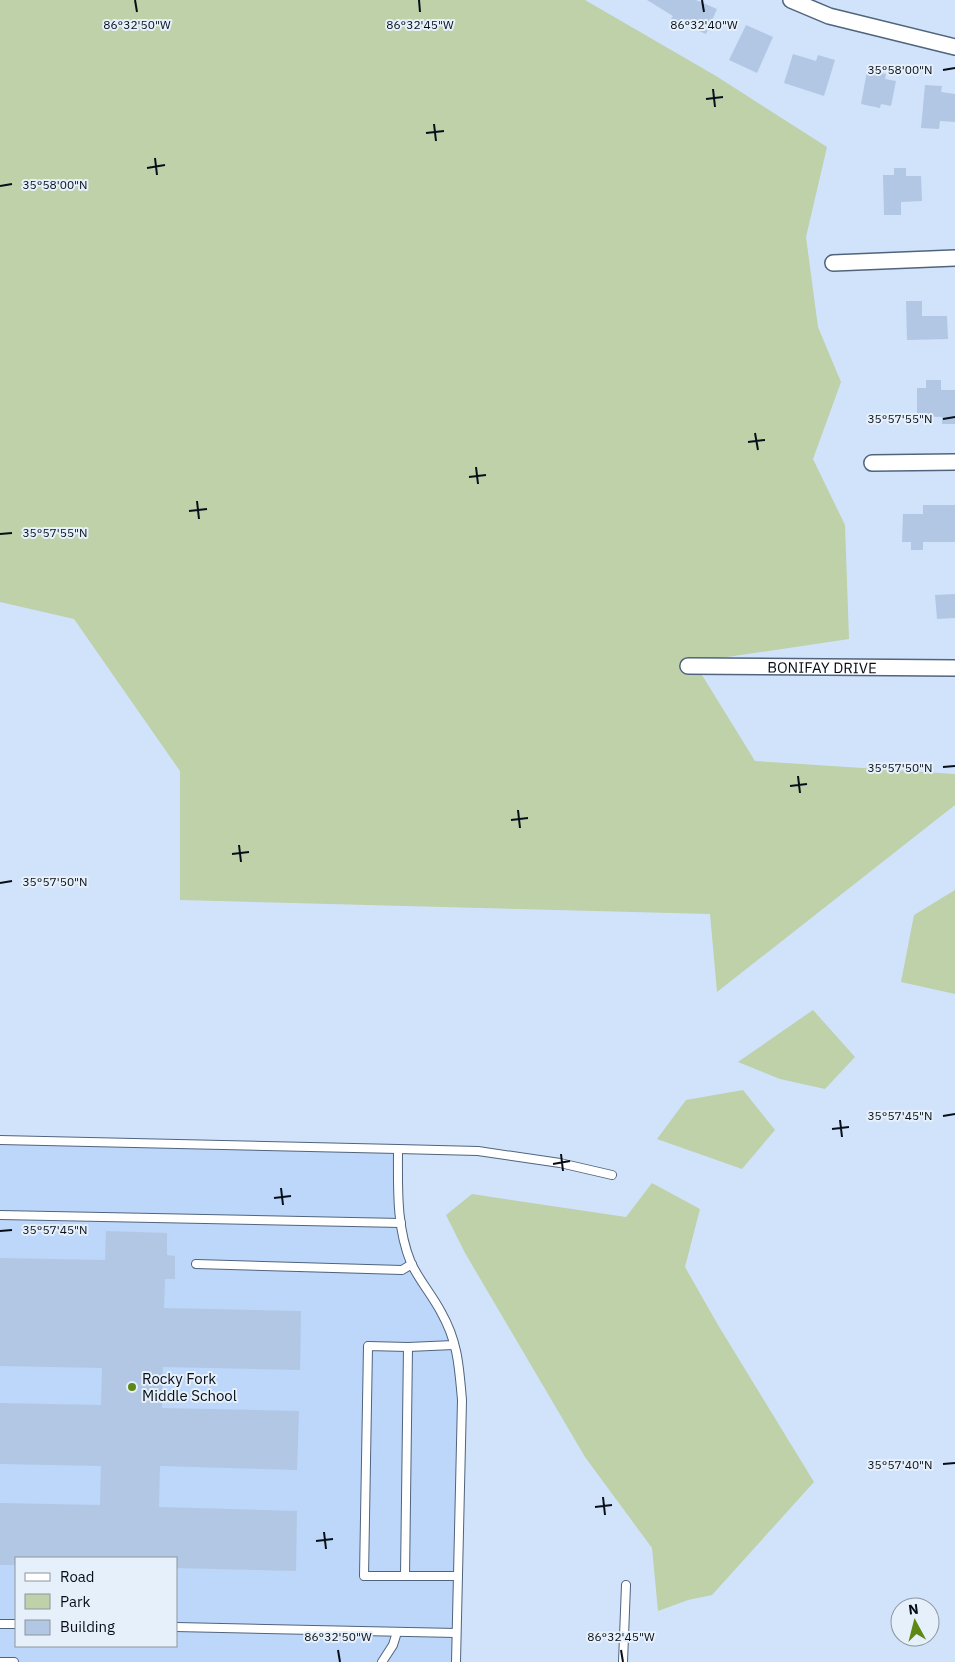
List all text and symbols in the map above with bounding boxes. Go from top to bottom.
text: 86°32'50"W [103,17,171,32]
text: 86°32'45"W [386,17,454,32]
text: 86°32'40"W [670,17,738,32]
text: 35°58'00"N [867,62,933,77]
text: 35°58'00"N [22,177,88,192]
text: 35°57'55"N [867,411,933,426]
text: 35°57'55"N [22,525,88,540]
street label: BONIFAY DRIVE [767,657,877,677]
text: 35°57'50"N [867,760,933,775]
text: 35°57'50"N [22,874,88,889]
text: 35°57'45"N [867,1108,933,1123]
text: 35°57'45"N [22,1222,88,1237]
place label: Rocky Fork Middle School [142,1369,237,1405]
marker: Rocky Fork Middle School [126,1381,138,1393]
text: 35°57'40"N [867,1457,933,1472]
legend [15,1557,178,1647]
text: Road [60,1567,95,1586]
text: Park [60,1592,90,1611]
north arrow [890,1597,940,1647]
text: N [907,1600,920,1619]
text: Building [60,1617,115,1636]
text: 86°32'50"W [304,1629,372,1644]
text: 86°32'45"W [587,1629,655,1644]

